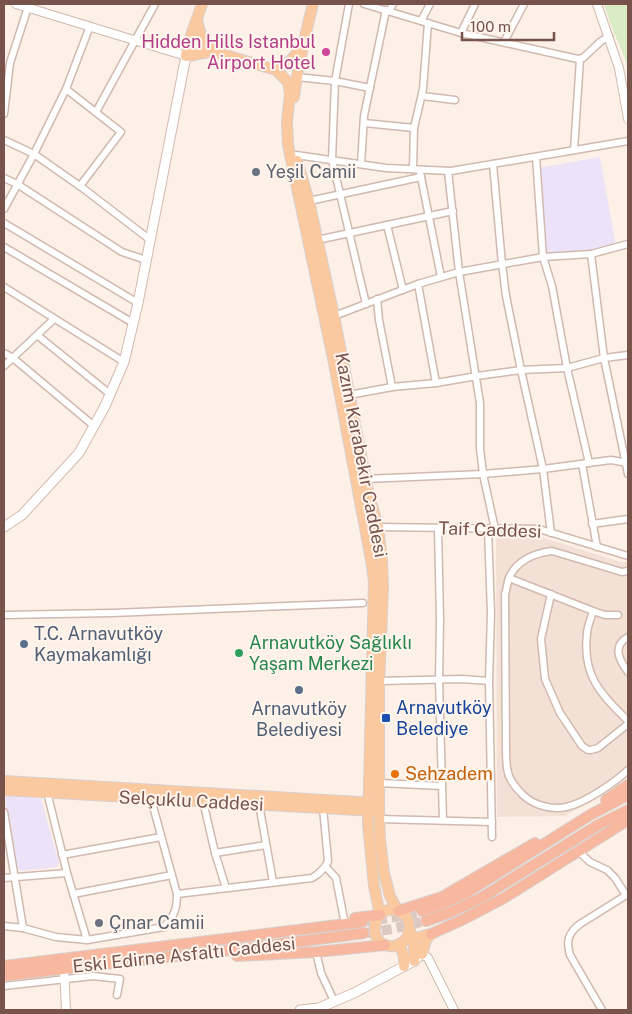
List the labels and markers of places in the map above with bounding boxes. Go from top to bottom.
place label: Hidden Hills Istanbul Airport Hotel [141,31,316,73]
marker: Hidden Hills Istanbul Airport Hotel [320,46,332,58]
place label: Yeşil Camii [266,161,356,182]
marker: Yeşil Camii [250,166,262,178]
place label: T.C. Arnavutköy Kaymakamlığı [34,623,163,665]
place label: Arnavutköy Sağlıklı Yaşam Merkezi [249,632,412,674]
marker: T.C. Arnavutköy Kaymakamlığı [18,638,30,650]
marker: Arnavutköy Sağlıklı Yaşam Merkezi [233,647,245,659]
marker: Arnavutköy Belediyesi [293,684,305,696]
place label: Arnavutköy Belediye [396,697,492,739]
place label: Arnavutköy Belediyesi [251,698,347,740]
marker: Arnavutköy Belediye [380,712,392,724]
place label: Sehzadem [405,763,493,784]
marker: Sehzadem [389,768,401,780]
place label: Çınar Camii [109,912,204,933]
marker: Çınar Camii [93,917,105,929]

